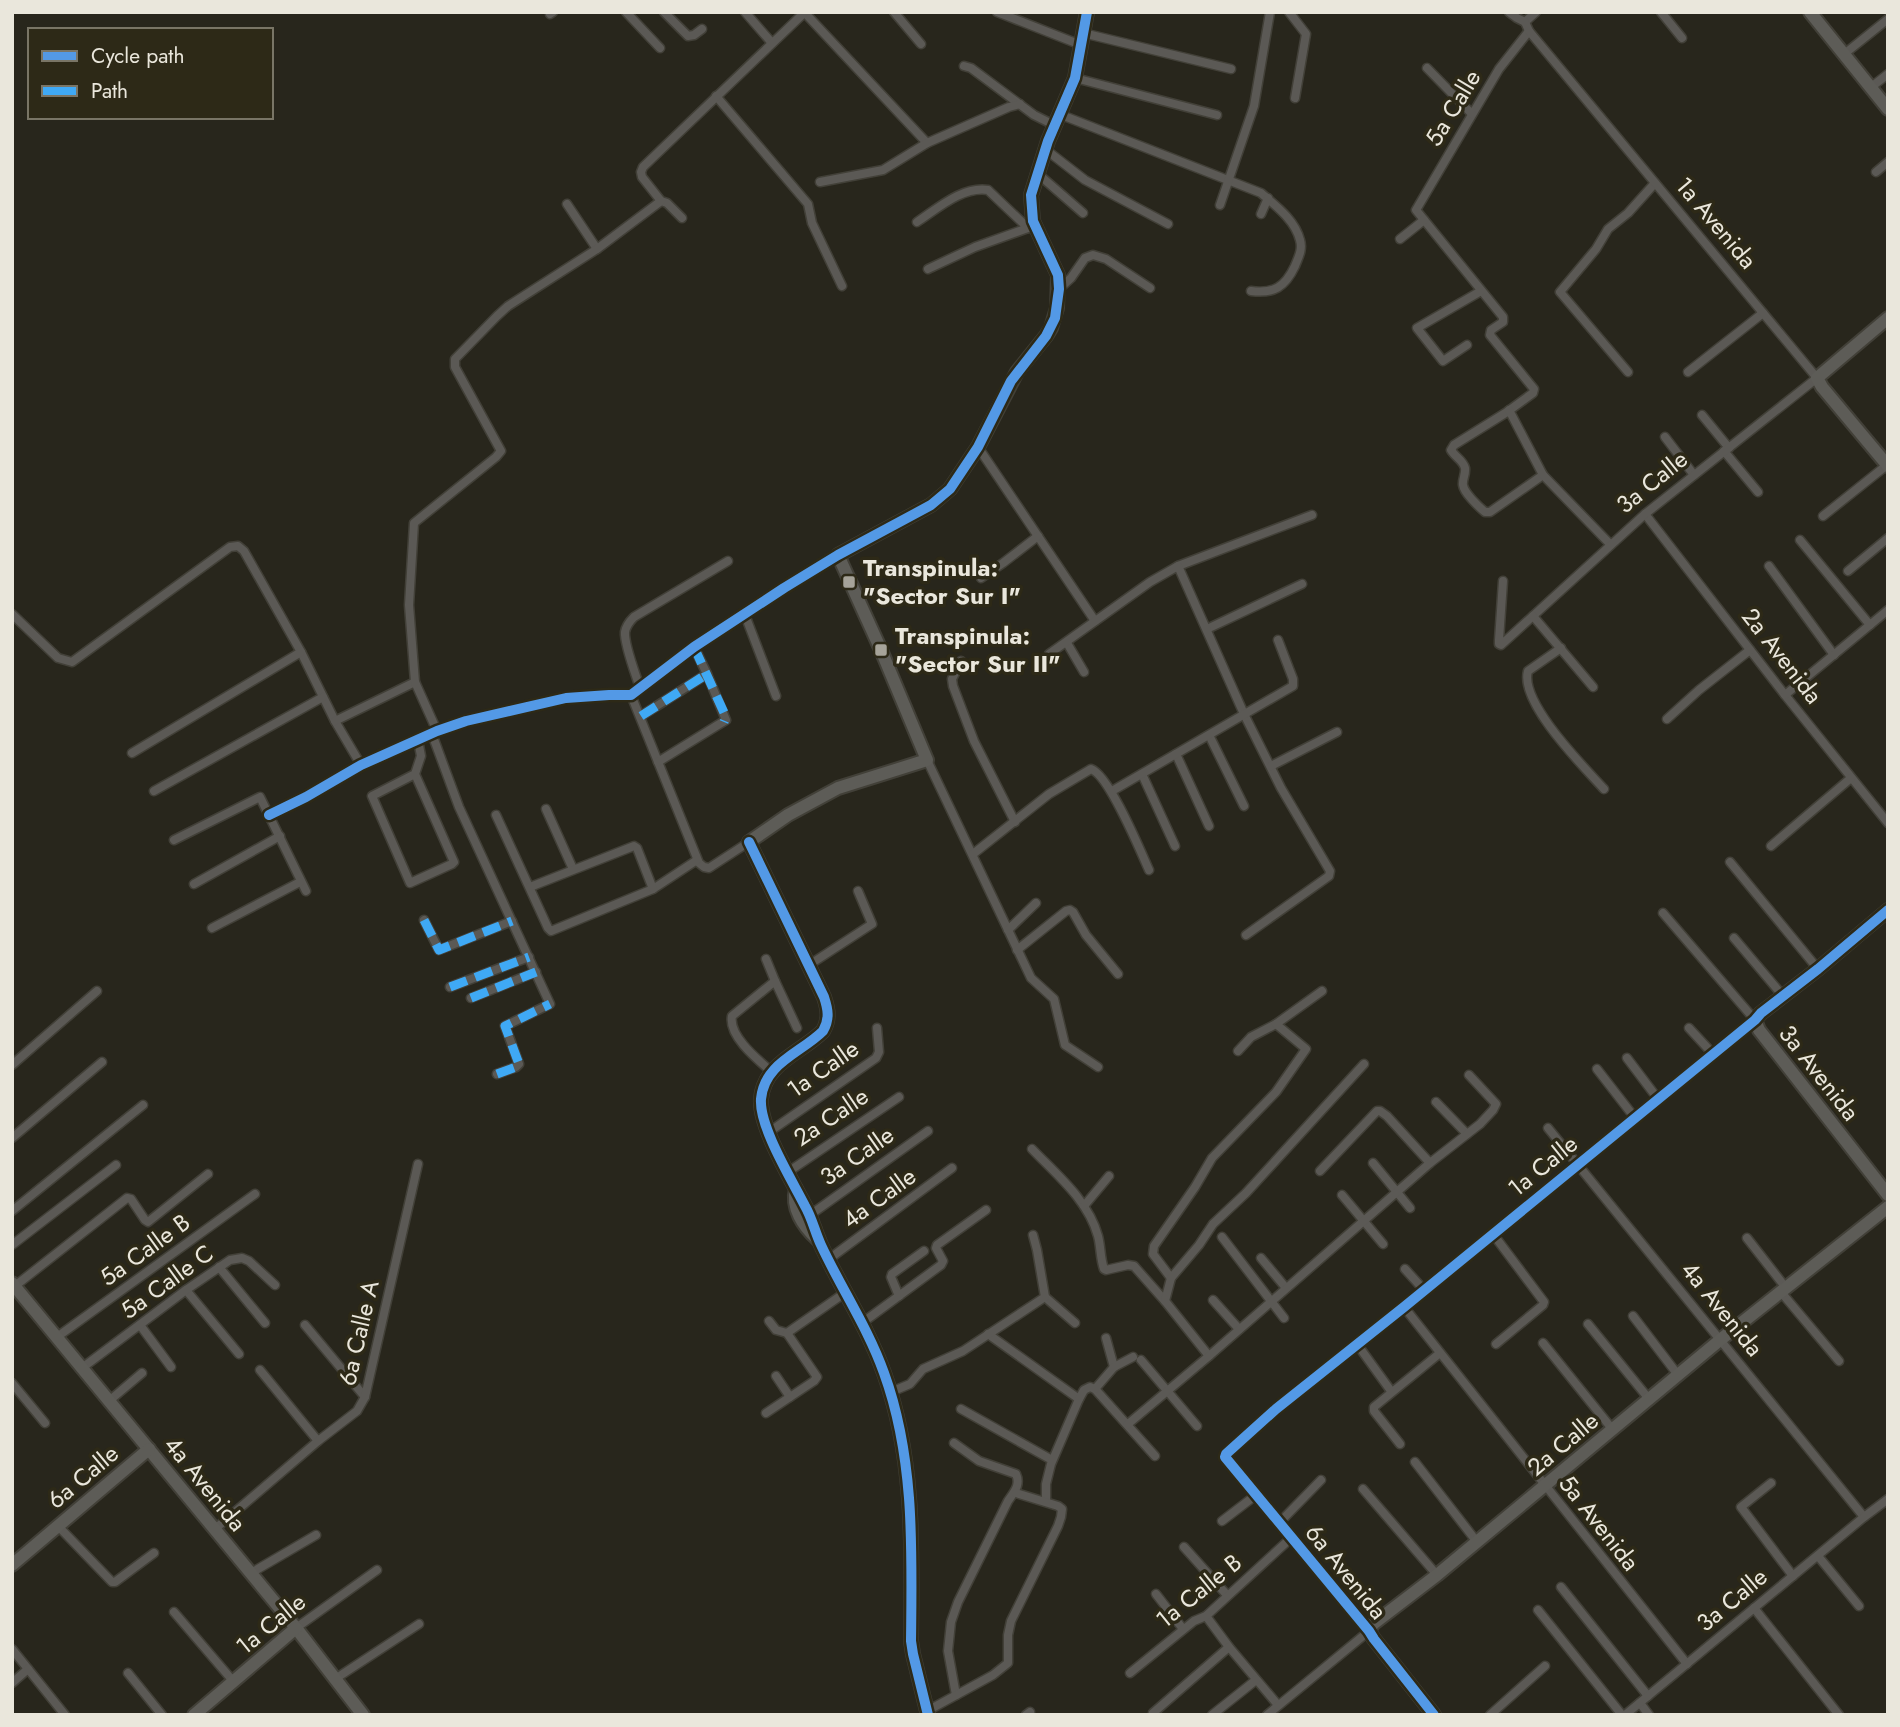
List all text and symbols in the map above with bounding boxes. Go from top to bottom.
legend [28,28,273,119]
text: Cycle path [91,41,184,71]
street label: 5a Calle [1416,63,1489,153]
text: Path [91,76,128,106]
street label: 1a Avenida [1667,169,1765,276]
street label: 3a Calle [1608,442,1695,521]
place label: Transpinula: "Sector Sur I" [863,550,1021,613]
marker: Transpinula: "Sector Sur I" [841,574,857,590]
street label: 2a Avenida [1734,600,1831,711]
place label: Transpinula: "Sector Sur II" [895,618,1061,681]
marker: Transpinula: "Sector Sur II" [873,642,889,658]
street label: 3a Avenida [1771,1017,1868,1128]
street label: 1a Calle [780,1031,866,1106]
street label: 2a Calle [786,1079,875,1155]
street label: 3a Calle [813,1117,901,1194]
street label: 1a Calle [1500,1127,1585,1205]
street label: 4a Calle [834,1159,923,1236]
street label: 5a Calle B [92,1205,197,1294]
street label: 5a Calle C [113,1236,220,1327]
street label: 4a Avenida [1673,1253,1772,1364]
street label: 6a Calle A [329,1277,388,1389]
street label: 2a Calle [1519,1403,1606,1484]
street label: 4a Avenida [156,1428,255,1539]
street label: 6a Calle [39,1436,126,1517]
street label: 5a Avenida [1551,1467,1648,1578]
street label: 6a Avenida [1297,1516,1396,1627]
street label: 1a Calle B [1148,1545,1249,1636]
street label: 3a Calle [1689,1559,1775,1640]
street label: 1a Calle [228,1585,313,1663]

